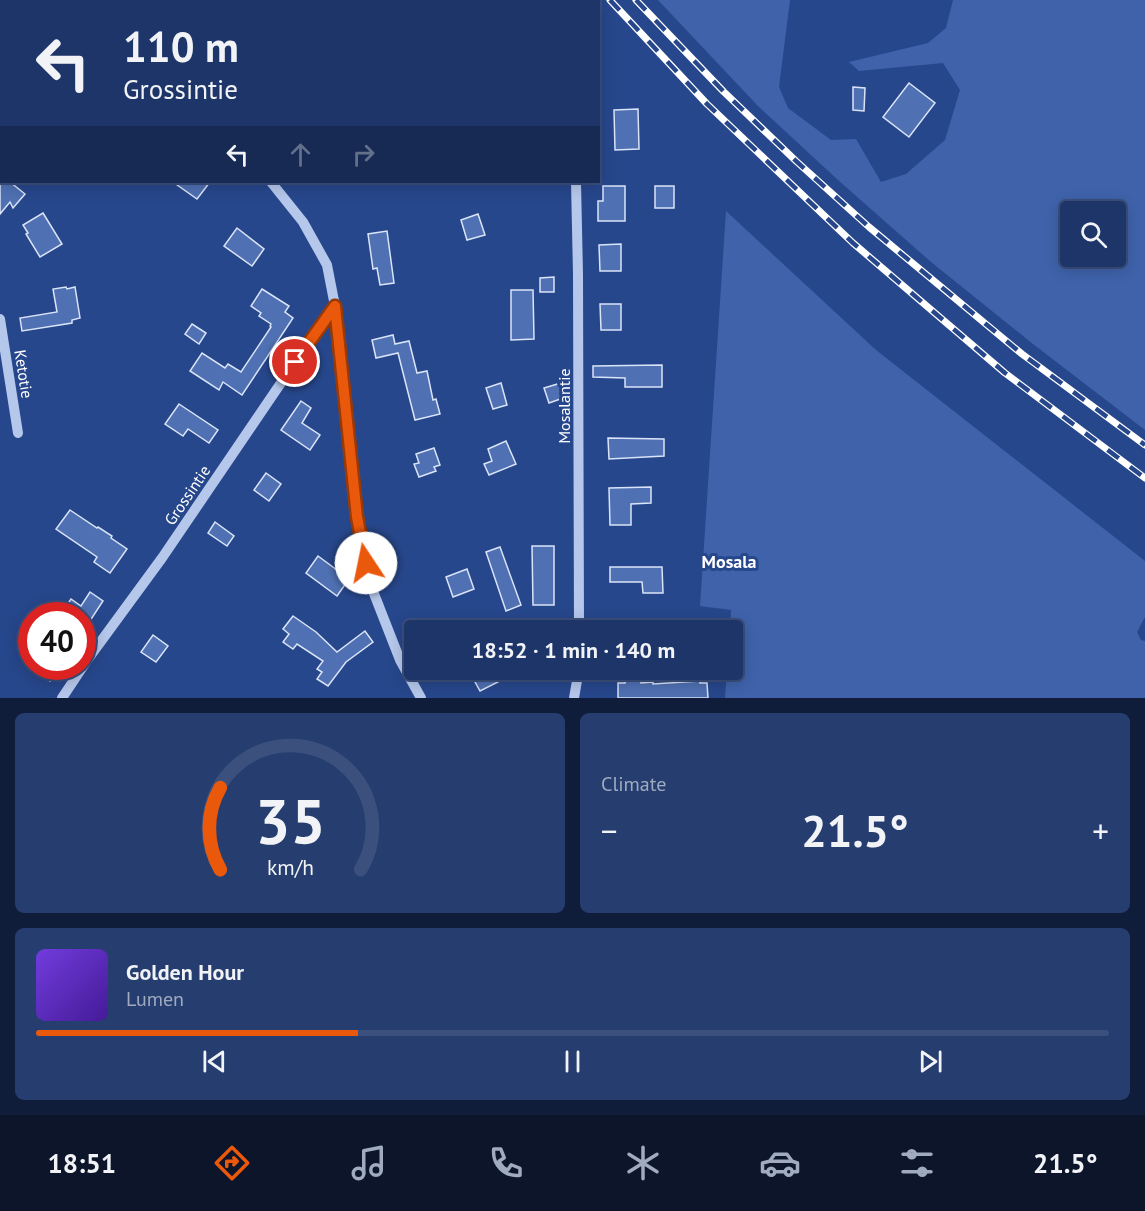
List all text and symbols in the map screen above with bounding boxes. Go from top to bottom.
text: 110 m [123,19,239,74]
icon: left [24,24,102,102]
text: Grossintie [123,72,238,106]
icon: left [221,138,254,171]
icon: ahead [284,138,317,171]
icon: right [347,138,380,171]
map controls [1060,201,1126,267]
button: search [1060,201,1126,267]
pin [269,336,320,387]
icon: arrive [278,345,311,378]
street label: Ketotie [10,348,38,400]
street label: Mosalantie [554,368,574,444]
street label: Grossintie [160,461,214,529]
position arrow [334,531,398,595]
district label: Mosala [702,550,756,573]
speed limit sign: 40 [18,602,96,680]
text: 18:52 · 1 min · 140 m [472,636,675,664]
text: Climate [601,771,667,797]
text: 35 [255,780,325,861]
text: 21.5° [801,801,909,859]
text: − [601,809,618,852]
text: + [1092,809,1109,852]
text: km/h [266,853,313,881]
text: Golden Hour [126,958,244,986]
text: Lumen [126,986,184,1012]
icon: previous [198,1045,231,1078]
icon: pause [556,1045,589,1078]
icon: next [914,1045,947,1078]
icon: directions [211,1142,253,1184]
icon: music [348,1142,390,1184]
icon: phone [485,1142,527,1184]
icon: climate [622,1142,664,1184]
icon: car [759,1142,801,1184]
icon: filters [896,1142,938,1184]
text: 18:51 [48,1146,116,1180]
text: 21.5° [1033,1146,1097,1180]

